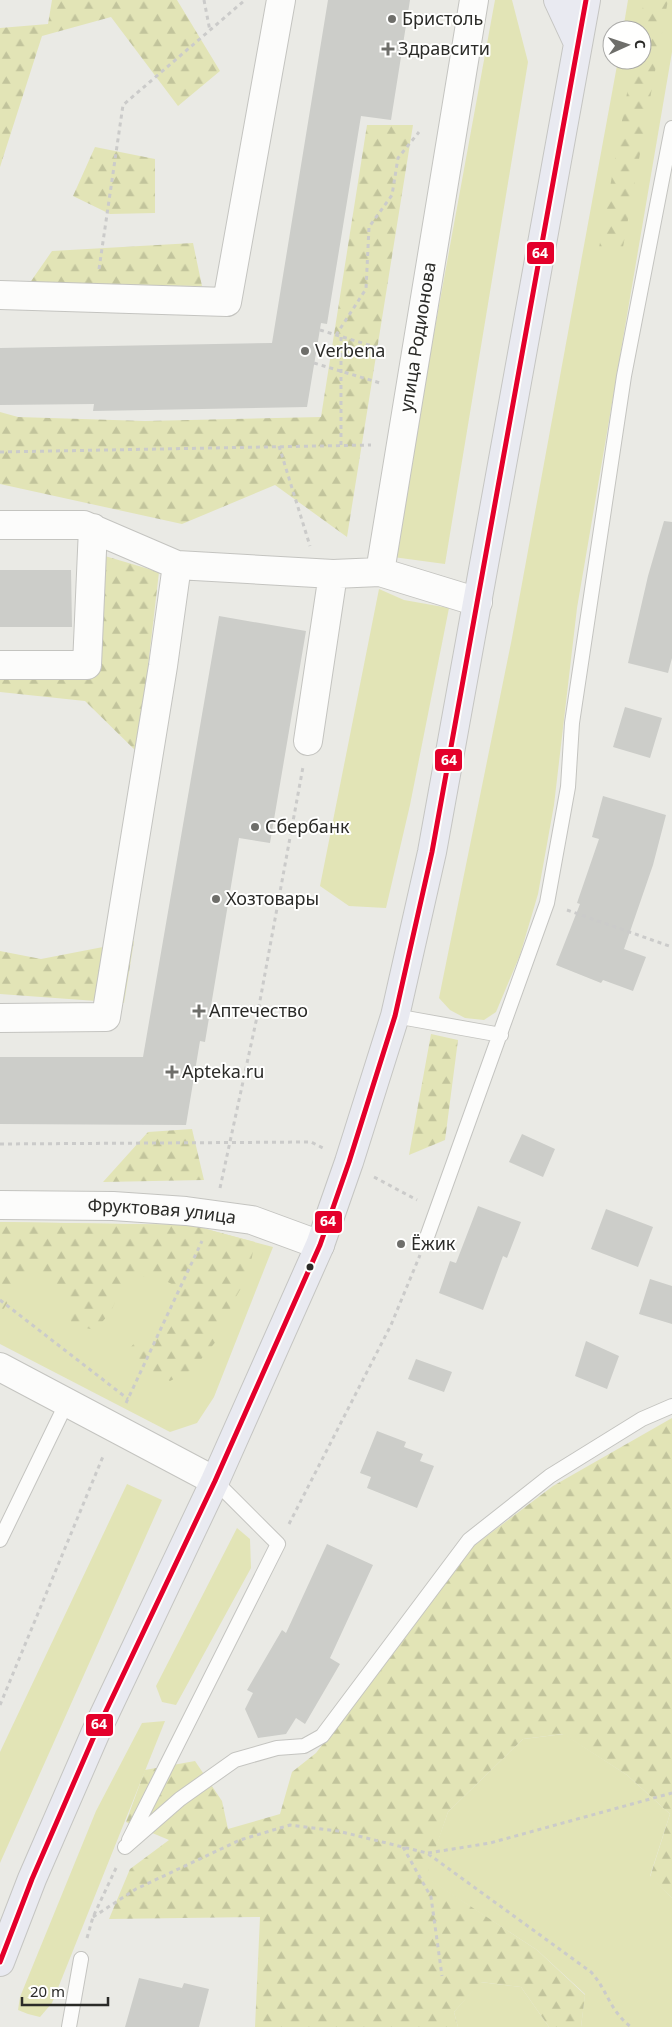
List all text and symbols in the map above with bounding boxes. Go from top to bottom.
place label: Бристоль [402,6,483,30]
marker: Бристоль [386,13,398,25]
north arrow [602,20,652,70]
place label: Здравсити [398,36,490,60]
text: С [631,39,650,49]
marker: Здравсити [382,43,394,55]
line badge: 64 [526,241,555,265]
text: 64 [532,243,548,262]
street label: улица Родионова [393,260,441,414]
place label: Verbena [315,338,385,362]
marker: Verbena [299,345,311,357]
line badge: 64 [434,748,463,772]
text: 64 [441,750,457,769]
place label: Сбербанк [265,814,350,838]
marker: Сбербанк [249,821,261,833]
place label: Хозтовары [226,886,319,910]
marker: Хозтовары [210,893,222,905]
place label: Аптечество [209,998,308,1022]
marker: Аптечество [193,1005,205,1017]
place label: Apteka.ru [182,1059,264,1083]
marker: Apteka.ru [166,1066,178,1078]
street label: Фруктовая улица [87,1193,238,1229]
line badge: 64 [314,1210,343,1234]
text: 64 [320,1211,336,1230]
place label: Ёжик [411,1231,456,1255]
marker: Ёжик [395,1238,407,1250]
unlabelled marker [305,1262,315,1272]
line badge: 64 [85,1713,114,1737]
text: 64 [91,1714,107,1733]
scale bar [22,1974,109,2006]
text: 20 m [30,1981,65,2001]

